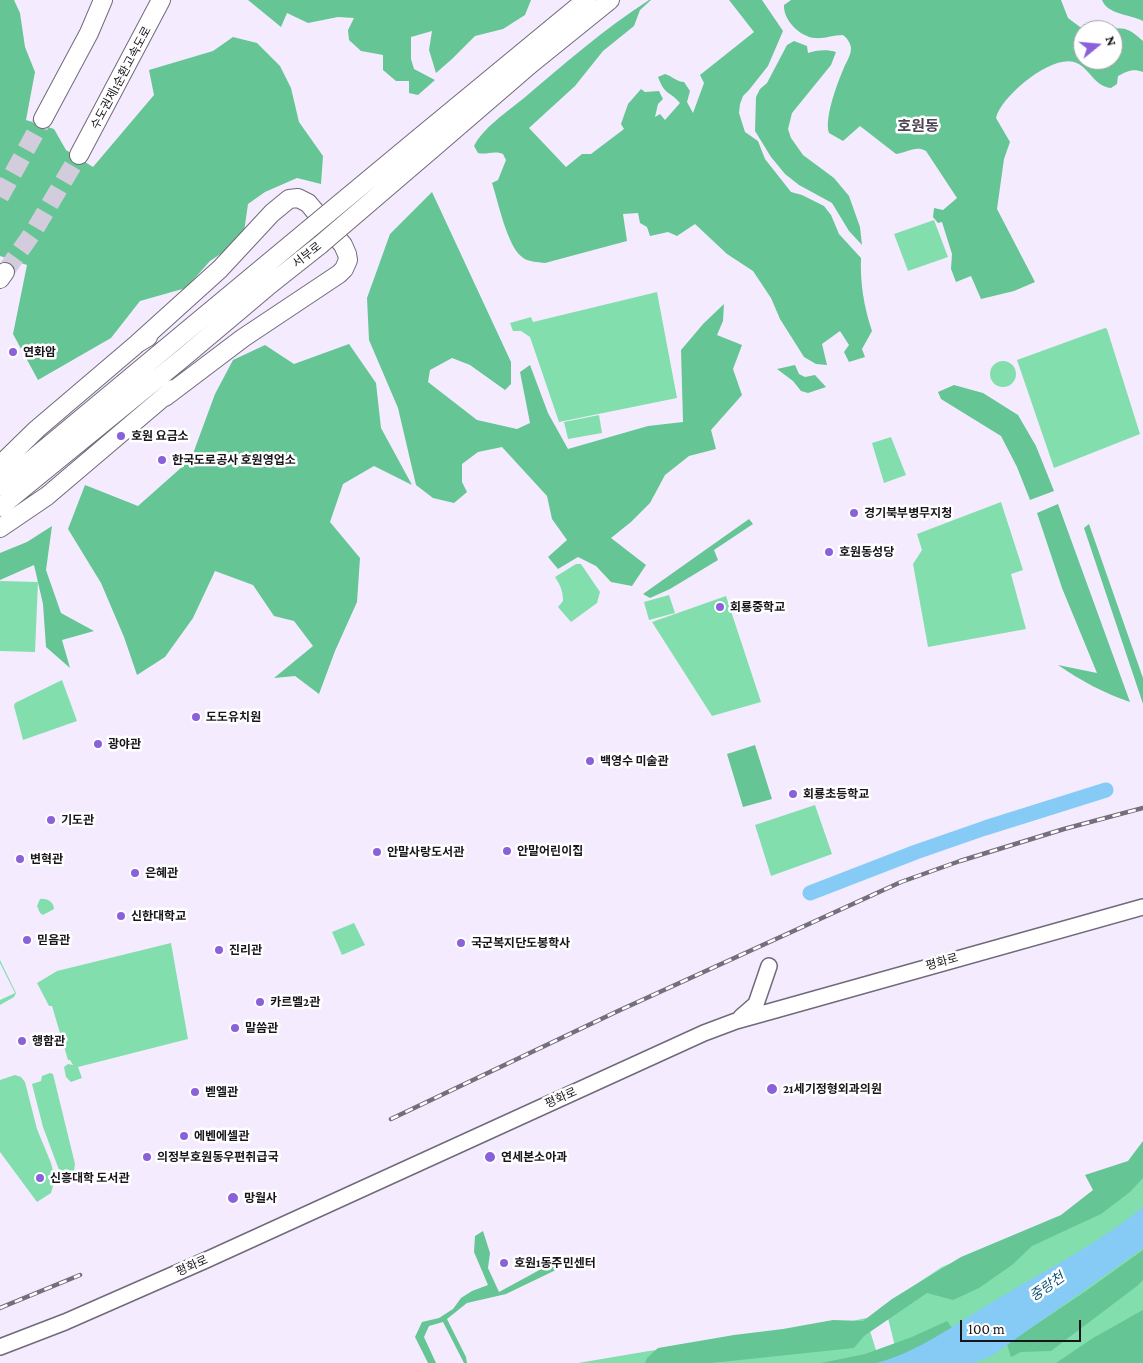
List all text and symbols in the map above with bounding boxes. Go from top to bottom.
north arrow [1073,20,1123,70]
street label: 수도권제1순환고속도로 [88,24,154,132]
text: N [1102,34,1120,48]
district label: 호원동 [897,117,939,135]
street label: 서부로 [290,239,324,271]
place label: 연화암 [23,345,56,359]
marker: 연화암 [7,346,19,358]
place label: 호원 요금소 [131,429,189,443]
marker: 호원 요금소 [115,430,127,442]
place label: 한국도로공사 호원영업소 [172,453,296,467]
marker: 한국도로공사 호원영업소 [156,454,168,466]
place label: 경기북부병무지청 [864,506,952,520]
marker: 경기북부병무지청 [848,507,860,519]
place label: 호원동성당 [839,545,894,559]
marker: 호원동성당 [823,546,835,558]
place label: 회룡중학교 [730,600,785,614]
marker: 회룡중학교 [714,601,726,613]
place label: 도도유치원 [206,710,261,724]
marker: 도도유치원 [190,711,202,723]
place label: 광야관 [108,737,141,751]
marker: 광야관 [92,738,104,750]
place label: 백영수 미술관 [600,754,669,768]
marker: 백영수 미술관 [584,755,596,767]
place label: 회룡초등학교 [803,787,869,801]
marker: 회룡초등학교 [787,788,799,800]
place label: 기도관 [61,813,94,827]
marker: 기도관 [45,814,57,826]
place label: 안말어린이집 [517,844,583,858]
place label: 안말사랑도서관 [387,845,464,859]
marker: 안말어린이집 [501,845,513,857]
marker: 안말사랑도서관 [371,846,383,858]
place label: 변혁관 [30,852,63,866]
marker: 변혁관 [14,853,26,865]
place label: 은혜관 [145,866,178,880]
marker: 은혜관 [129,867,141,879]
place label: 신한대학교 [131,909,186,923]
marker: 신한대학교 [115,910,127,922]
place label: 믿음관 [37,933,70,947]
marker: 믿음관 [21,934,33,946]
place label: 국군복지단도봉학사 [471,936,570,950]
marker: 국군복지단도봉학사 [455,937,467,949]
place label: 진리관 [229,943,262,957]
marker: 진리관 [213,944,225,956]
street label: 평화로 [924,951,960,973]
place label: 카르멜2관 [270,995,320,1009]
marker: 카르멜2관 [254,996,266,1008]
place label: 말씀관 [245,1021,278,1035]
marker: 말씀관 [229,1022,241,1034]
place label: 행함관 [32,1034,65,1048]
marker: 행함관 [16,1035,28,1047]
marker: 21세기정형외과의원 [765,1082,779,1096]
place label: 21세기정형외과의원 [783,1082,882,1096]
place label: 벧엘관 [205,1085,238,1099]
street label: 평화로 [543,1085,579,1111]
marker: 벧엘관 [189,1086,201,1098]
place label: 에벤에셀관 [194,1129,249,1143]
marker: 에벤에셀관 [178,1130,190,1142]
place label: 의정부호원동우편취급국 [157,1150,278,1164]
marker: 연세본소아과 [483,1150,497,1164]
place label: 연세본소아과 [501,1150,567,1164]
marker: 의정부호원동우편취급국 [141,1151,153,1163]
place label: 신흥대학 도서관 [50,1171,130,1185]
marker: 신흥대학 도서관 [34,1172,46,1184]
marker: 망월사 [226,1191,240,1205]
place label: 망월사 [244,1191,277,1205]
street label: 평화로 [174,1253,210,1279]
place label: 호원1동주민센터 [514,1256,596,1270]
marker: 호원1동주민센터 [498,1257,510,1269]
water label: 중랑천 [1026,1269,1068,1305]
scale bar [963,1310,1084,1342]
text: 100 m [968,1321,1005,1337]

